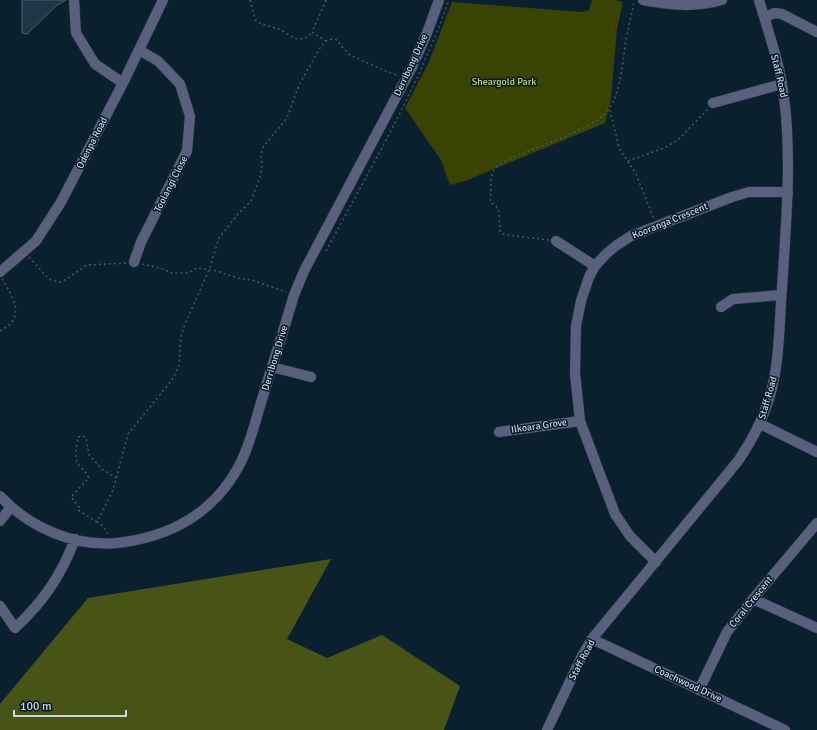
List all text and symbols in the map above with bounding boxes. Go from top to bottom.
street label: Derribong Drive [391,32,431,98]
street label: Staff Road [768,53,790,99]
park label: Sheargold Park [472,76,536,88]
street label: Odenpa Road [74,115,110,171]
street label: Toolangi Close [152,154,190,214]
street label: Kooranga Crescent [630,200,710,242]
street label: Derribong Drive [259,324,291,392]
street label: Staff Road [756,375,780,421]
street label: Ilkoara Grove [510,416,568,436]
street label: Coral Crescent [727,574,776,630]
street label: Staff Road [566,638,598,682]
street label: Coachwood Drive [652,663,724,705]
scale bar [14,692,126,718]
text: 100 m [20,699,52,714]

